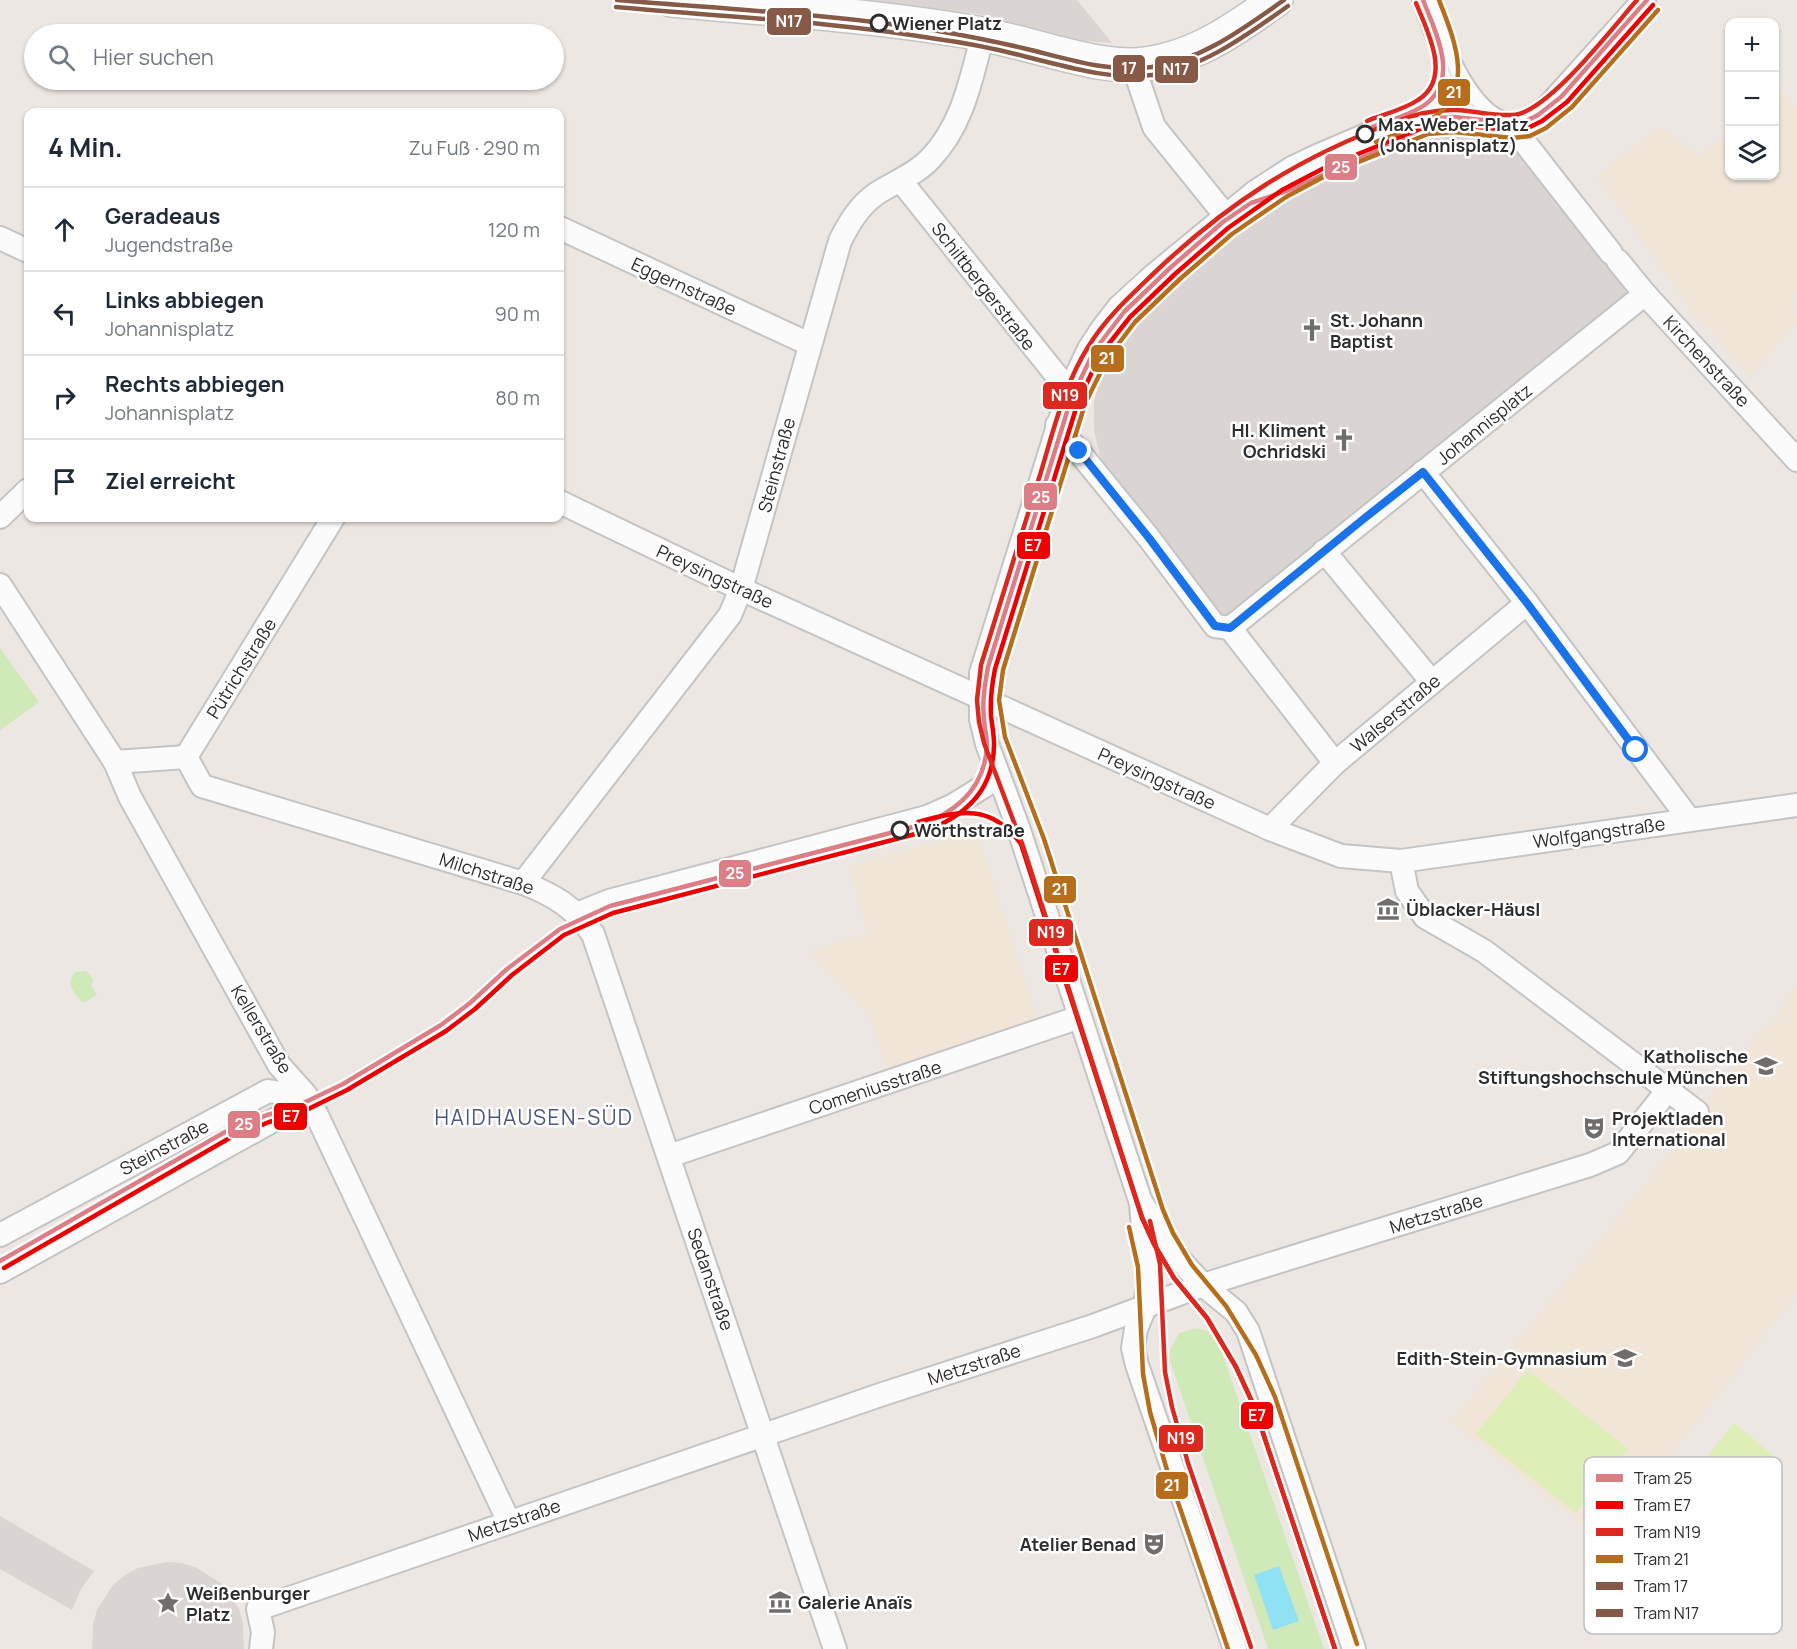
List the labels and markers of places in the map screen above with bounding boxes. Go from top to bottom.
place label: Wiener Platz [892,11,1002,35]
marker: Wiener Platz [870,14,888,32]
place label: Max-Weber-Platz (Johannisplatz) [1378,112,1529,157]
marker: Max-Weber-Platz (Johannisplatz) [1356,125,1374,143]
place label: St. Johann Baptist [1330,308,1423,353]
church icon: St. Johann Baptist [1299,317,1325,343]
place label: Hl. Kliment Ochridski [1232,418,1326,463]
church icon: Hl. Kliment Ochridski [1331,427,1357,453]
place label: Wörthstraße [914,818,1025,842]
marker: Wörthstraße [891,821,909,839]
museum icon: Üblacker-Häusl [1375,896,1401,922]
place label: Üblacker-Häusl [1406,897,1540,921]
place label: Katholische Stiftungshochschule München [1478,1044,1748,1089]
school or university icon: Katholische Stiftungshochschule München [1753,1053,1779,1079]
place label: Projektladen International [1612,1106,1726,1151]
theatre icon: Projektladen International [1581,1115,1607,1141]
school or university icon: Edith-Stein-Gymnasium [1612,1345,1638,1371]
place label: Edith-Stein-Gymnasium [1397,1346,1607,1370]
theatre icon: Atelier Benad [1141,1531,1167,1557]
place label: Atelier Benad [1020,1532,1136,1556]
place label: Weißenburger Platz [186,1581,310,1626]
museum icon: Galerie Anaïs [767,1589,793,1615]
place icon: Weißenburger Platz [155,1590,181,1616]
place label: Galerie Anaïs [798,1590,913,1614]

